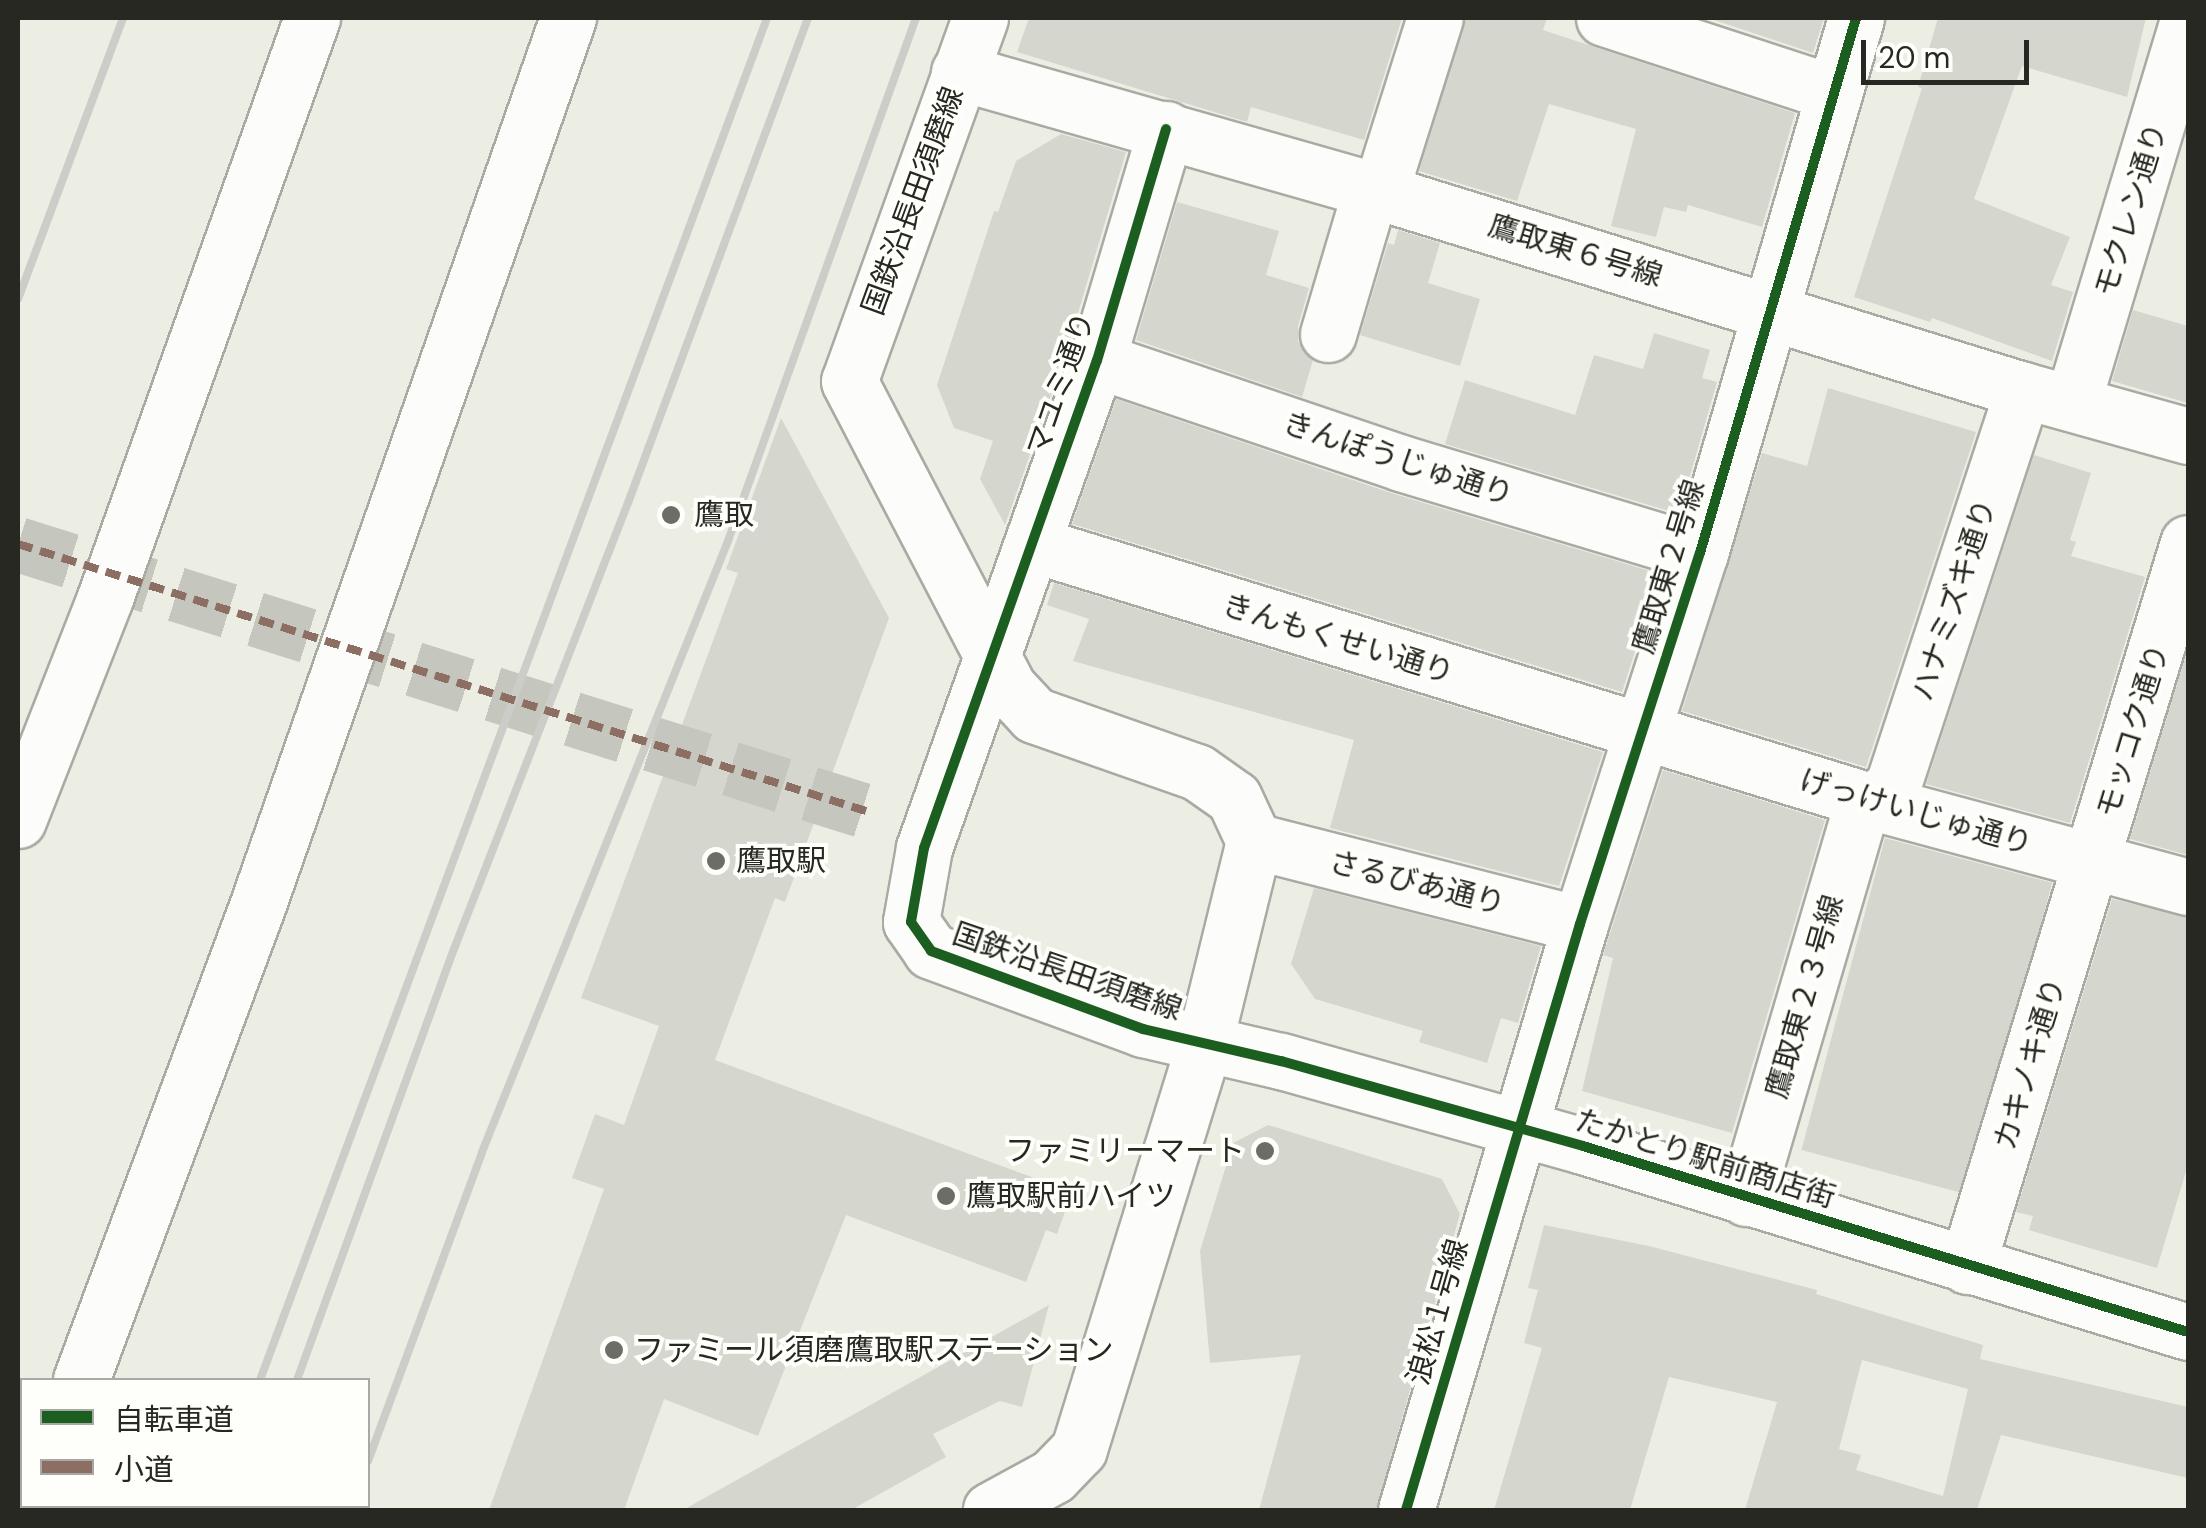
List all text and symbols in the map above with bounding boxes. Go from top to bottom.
scale bar [1866,20,2034,82]
text: 20 m [1878,38,1950,77]
street label: 国鉄沿長田須磨線 [855,82,971,320]
street label: モクレン通り [2087,119,2175,301]
street label: 鷹取東６号線 [1484,207,1666,295]
street label: マユミ通り [1020,307,1102,461]
street label: きんぽうじゅ通り [1278,405,1518,513]
street label: 鷹取東２号線 [1625,476,1713,658]
street label: ハナミズキ通り [1904,495,2004,705]
place label: 鷹取 [694,497,754,533]
marker: 鷹取 [658,502,684,528]
street label: きんもくせい通り [1218,587,1458,691]
street label: モッコク通り [2089,640,2177,822]
street label: げっけいじゅ通り [1796,762,2036,862]
place label: 鷹取駅 [736,843,826,879]
street label: さるびあ通り [1325,844,1509,922]
marker: 鷹取駅 [705,850,727,872]
street label: 鷹取東２３号線 [1759,891,1851,1103]
street label: 国鉄沿長田須磨線 [948,916,1186,1028]
street label: カキノキ通り [1986,973,2074,1155]
street label: たかとり駅前商店街 [1571,1102,1839,1216]
place label: ファミリーマート [1005,1133,1245,1169]
marker: ファミリーマート [1254,1140,1276,1162]
place label: 鷹取駅前ハイツ [966,1178,1176,1214]
marker: 鷹取駅前ハイツ [935,1185,957,1207]
street label: 浪松１号線 [1400,1235,1476,1389]
place label: ファミール須磨鷹取駅ステーション [634,1332,1114,1368]
marker: ファミール須磨鷹取駅ステーション [603,1339,625,1361]
legend [20,1378,370,1508]
text: 自転車道 [114,1400,234,1439]
text: 小道 [114,1450,174,1489]

